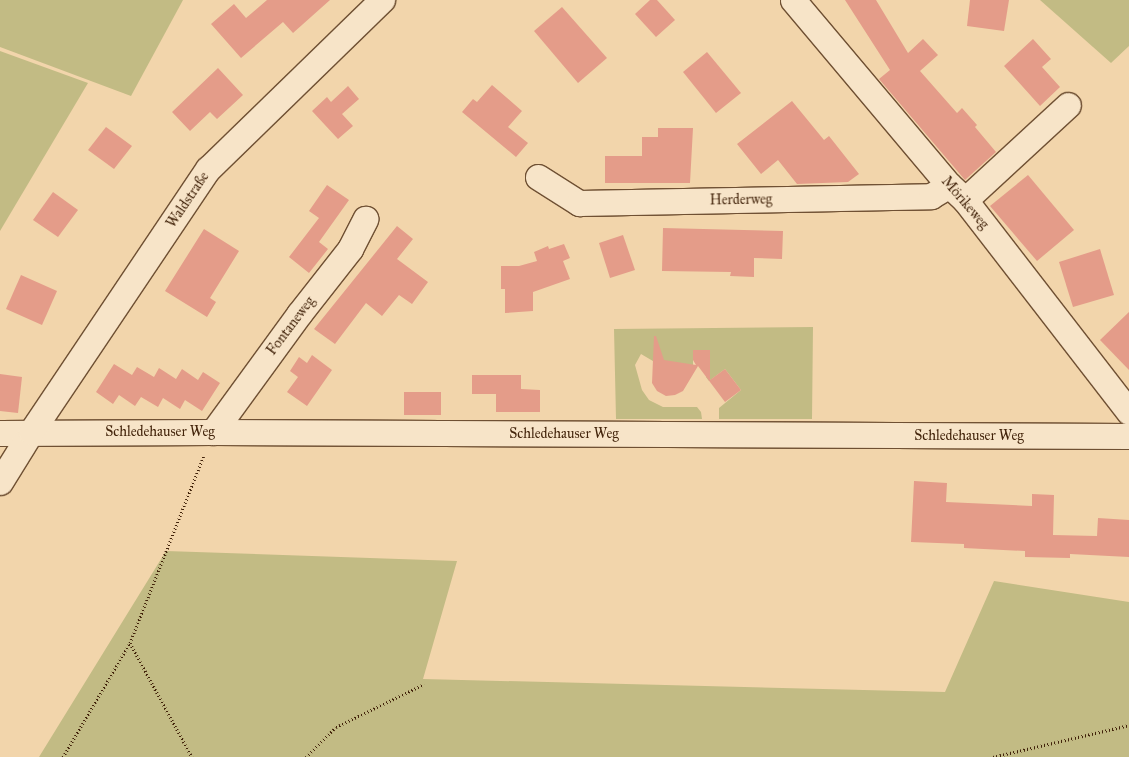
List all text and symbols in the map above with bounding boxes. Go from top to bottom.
street label: Waldstraße [163,169,213,231]
street label: Mörikeweg [938,173,992,233]
street label: Herderweg [710,191,772,209]
street label: Fontaneweg [263,293,319,359]
street label: Schledehauser Weg [105,424,215,440]
street label: Schledehauser Weg [509,426,619,442]
street label: Schledehauser Weg [914,428,1024,444]

